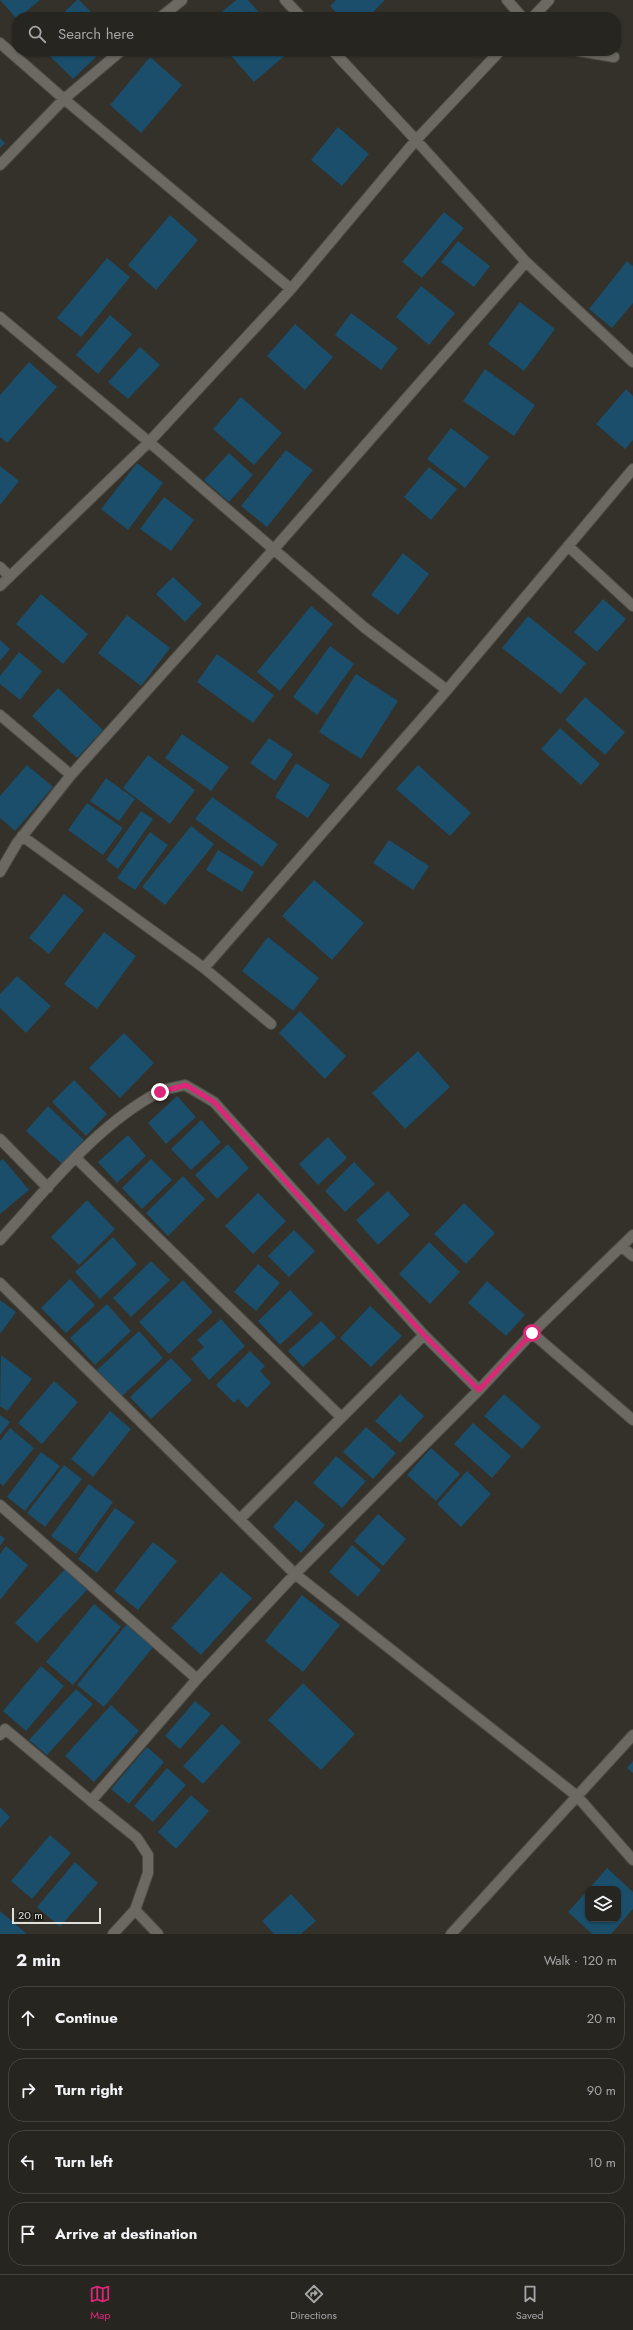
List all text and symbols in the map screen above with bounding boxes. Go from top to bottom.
search box [12,12,621,56]
icon: search [26,23,48,45]
text: Search here [58,23,134,45]
route end [151,1083,169,1101]
route start [523,1324,541,1342]
map controls [585,1886,621,1922]
button: layers [585,1886,621,1922]
scale bar [12,1906,101,1925]
text: 20 m [18,1907,43,1923]
text: 2 min [16,1948,61,1972]
text: Walk · 120 m [544,1951,617,1970]
icon: ahead [17,2007,39,2029]
text: Continue [55,2007,118,2029]
text: 20 m [587,2009,616,2028]
icon: right [17,2079,39,2101]
text: Turn right [55,2079,123,2101]
text: 90 m [587,2081,616,2100]
icon: left [17,2151,39,2173]
text: Turn left [55,2151,113,2173]
text: 10 m [588,2153,616,2172]
icon: arrive [17,2223,39,2245]
text: Arrive at destination [55,2223,197,2245]
tab: Map [89,2283,111,2323]
tab: Directions [290,2283,337,2323]
tab: Saved [516,2283,544,2323]

